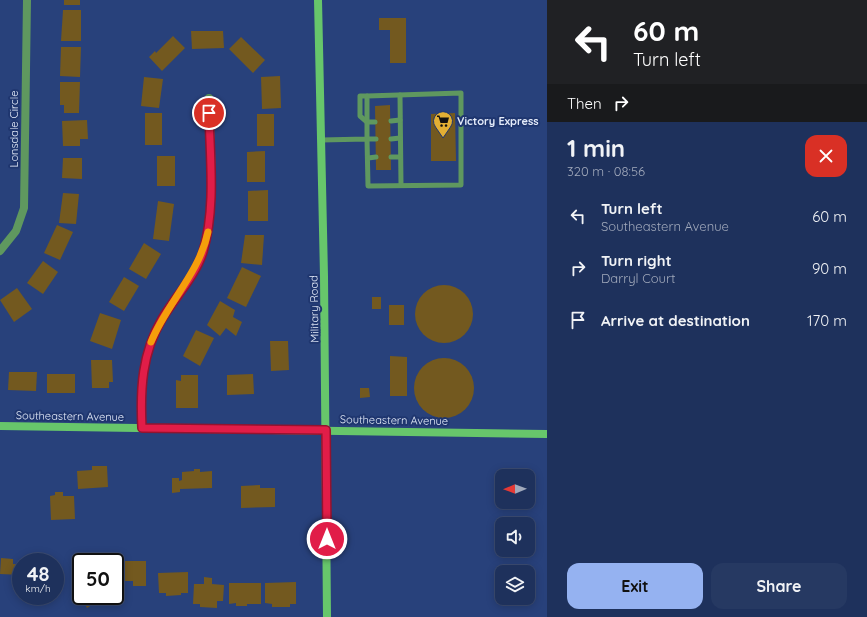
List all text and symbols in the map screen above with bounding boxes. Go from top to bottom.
text: 60 m [633,13,699,48]
icon: left [567,16,619,68]
text: Turn left [633,48,701,71]
street label: Lonsdale Circle [7,91,21,167]
icon: right [610,92,632,114]
text: Then [567,94,602,113]
pin [192,96,226,130]
icon: arrive [198,102,220,124]
supermarket icon: Victory Express [432,110,454,138]
place label: Victory Express [457,114,539,128]
text: 1 min [567,133,625,163]
button: close [805,135,847,177]
text: 320 m · 08:56 [567,163,645,179]
text: Turn left [601,199,663,218]
icon: left [567,205,589,227]
text: 60 m [812,207,847,226]
text: Southeastern Avenue [601,218,729,234]
text: Turn right [601,251,672,270]
icon: right [567,257,589,279]
text: 90 m [812,259,847,278]
text: Darryl Court [601,270,675,286]
street label: Military Road [306,275,322,343]
icon: arrive [567,309,589,331]
text: Arrive at destination [601,311,750,330]
text: 170 m [807,311,847,330]
street label: Southeastern Avenue [16,408,124,424]
street label: Southeastern Avenue [340,412,448,428]
north arrow [495,469,535,509]
map controls [495,469,535,605]
button: sound [495,517,535,557]
position arrow [306,518,348,560]
speed limit sign: 50 [72,553,124,605]
text: 48 [27,561,49,586]
button: Exit [567,563,703,609]
button: Share [711,563,847,609]
button: layers [495,565,535,605]
text: km/h [25,582,51,595]

